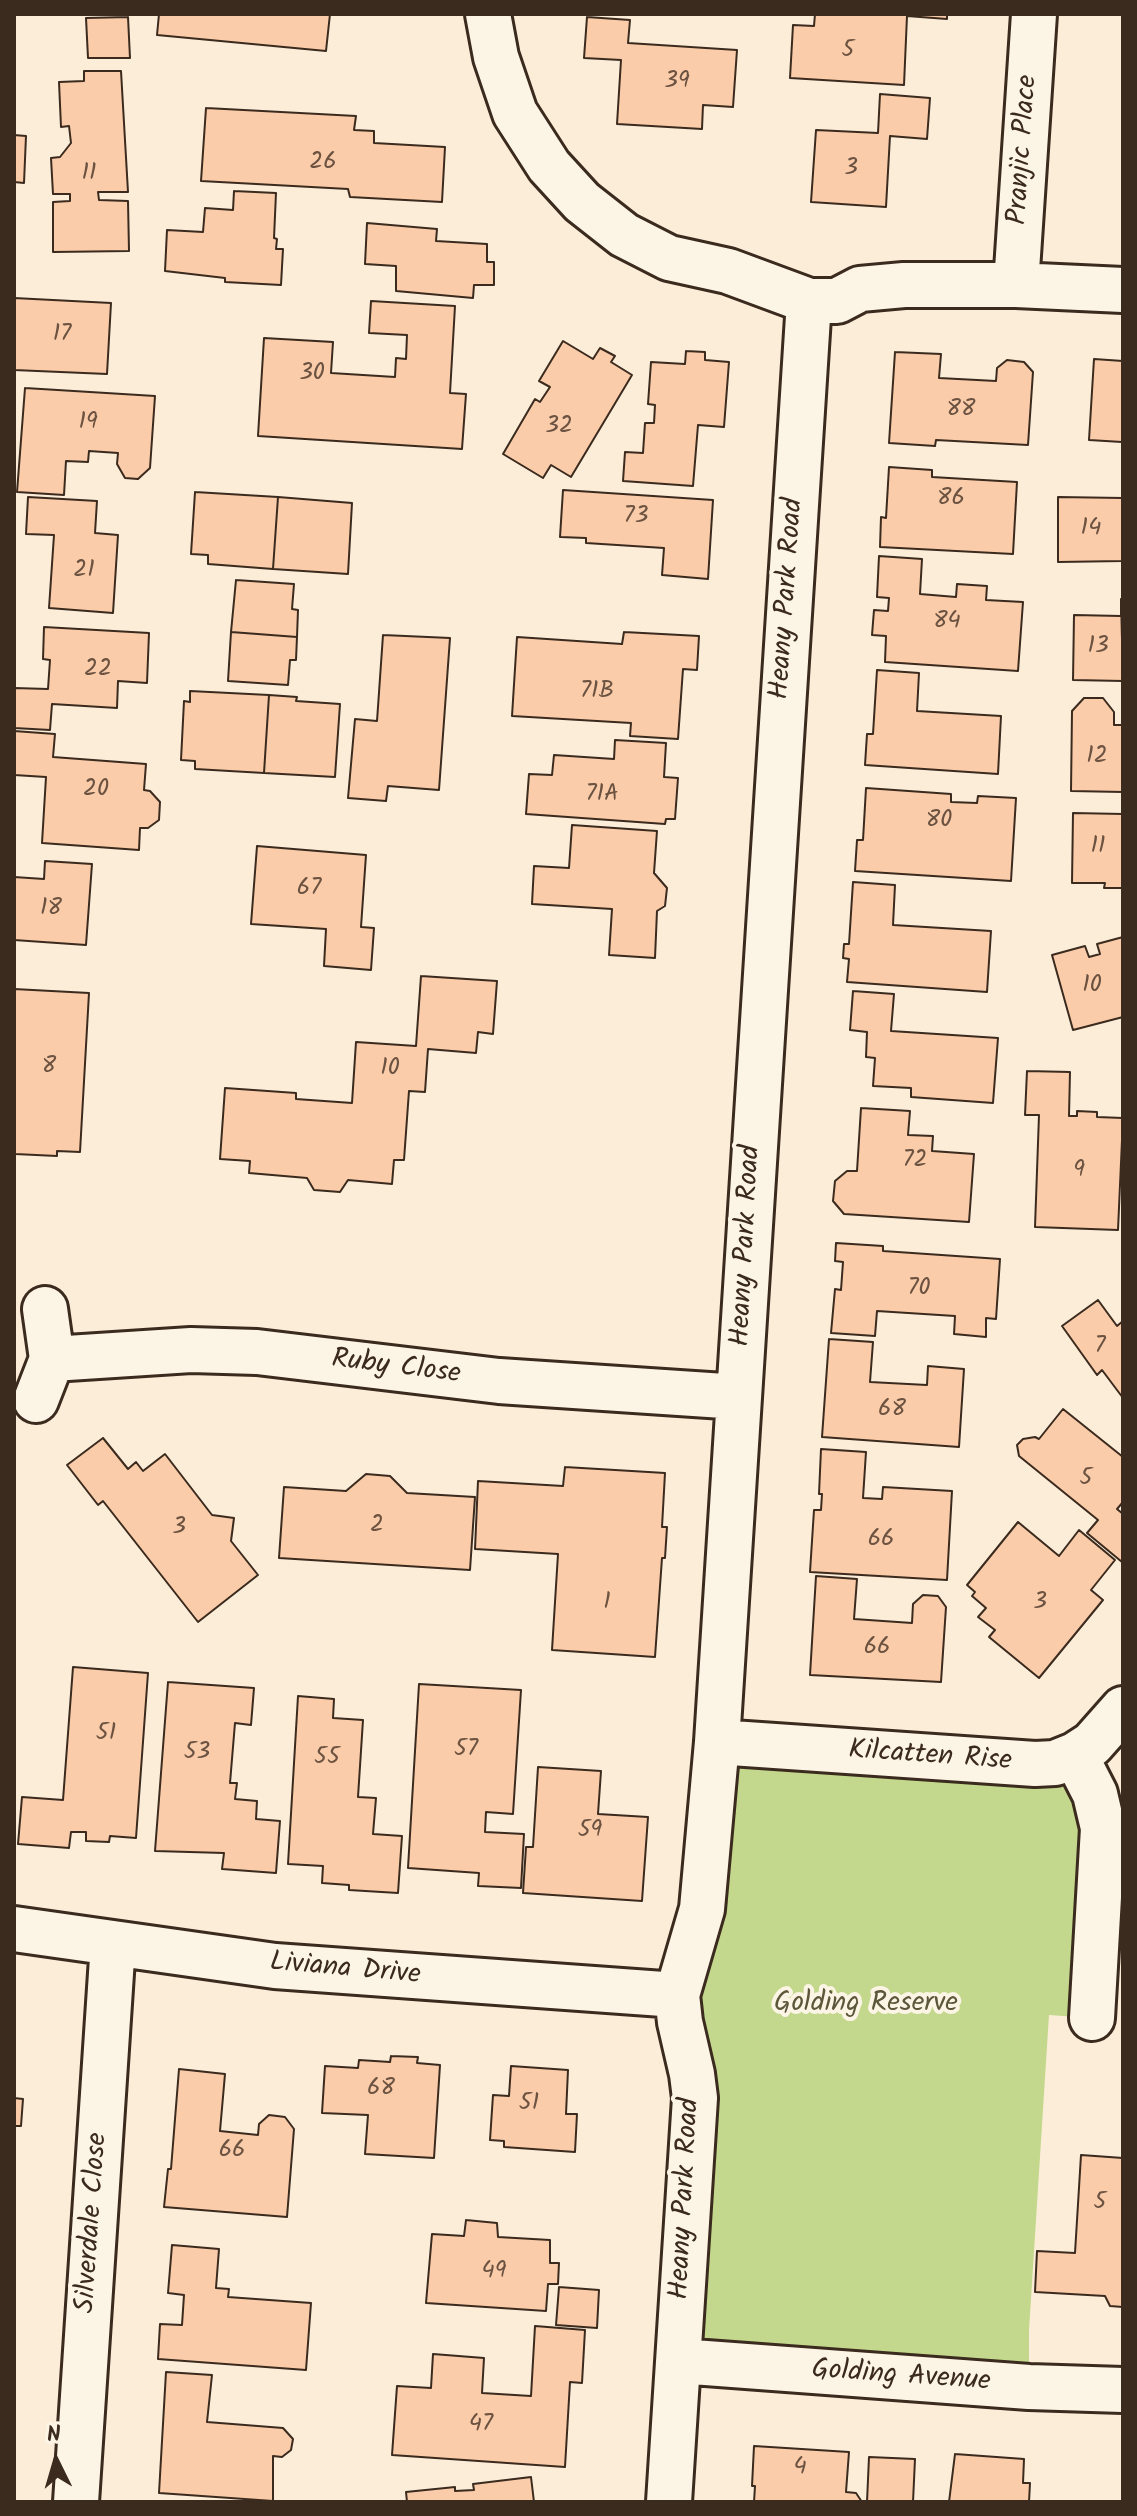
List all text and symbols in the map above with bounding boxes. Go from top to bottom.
house number: 5 [842,38,854,66]
house number: 39 [664,69,690,97]
street label: Pranjic Place [1003,74,1047,226]
house number: 26 [309,150,337,178]
house number: 3 [844,156,858,184]
house number: 11 [81,161,97,189]
house number: 17 [53,322,71,350]
house number: 30 [299,361,325,389]
house number: 88 [947,397,975,425]
house number: 19 [78,410,98,438]
house number: 32 [545,414,573,442]
house number: 86 [937,486,965,514]
street label: Heany Park Road [765,497,813,701]
house number: 73 [624,504,648,532]
house number: 14 [1081,516,1101,544]
house number: 21 [73,558,95,586]
house number: 84 [933,609,961,637]
house number: 13 [1087,634,1109,662]
house number: 22 [84,657,112,685]
house number: 71B [580,679,614,707]
house number: 12 [1086,744,1108,772]
house number: 20 [83,777,109,805]
house number: 71A [585,782,619,810]
house number: 80 [926,808,952,836]
house number: 11 [1090,834,1106,862]
house number: 67 [297,876,321,904]
house number: 18 [40,896,62,924]
house number: 10 [1082,973,1102,1001]
house number: 8 [42,1054,56,1082]
house number: 10 [380,1056,400,1084]
street label: Heany Park Road [726,1144,770,1348]
house number: 72 [902,1148,928,1176]
house number: 9 [1073,1158,1085,1186]
house number: 70 [907,1276,931,1304]
house number: 7 [1094,1334,1106,1362]
street label: Ruby Close [330,1344,462,1394]
house number: 68 [878,1397,906,1425]
house number: 5 [1080,1466,1092,1494]
house number: 2 [370,1513,384,1541]
house number: 3 [172,1515,186,1543]
house number: 66 [868,1527,894,1555]
house number: 1 [603,1590,611,1618]
house number: 3 [1033,1590,1047,1618]
house number: 66 [864,1635,890,1663]
house number: 51 [96,1721,116,1749]
street label: Kilcatten Rise [847,1736,1013,1780]
house number: 57 [454,1737,478,1765]
house number: 53 [184,1740,210,1768]
house number: 55 [314,1745,340,1773]
house number: 59 [578,1818,602,1846]
street label: Liviana Drive [268,1948,422,1994]
park label: Golding Reserve [774,1988,958,2022]
house number: 68 [367,2076,395,2104]
house number: 51 [519,2091,539,2119]
street label: Heany Park Road [665,2097,709,2301]
street label: Silverdale Close [71,2132,117,2314]
house number: 66 [219,2138,245,2166]
house number: 5 [1094,2190,1106,2218]
house number: 49 [482,2259,506,2287]
street label: Golding Avenue [810,2355,992,2401]
house number: 47 [469,2412,493,2440]
text: N [45,2418,62,2454]
north arrow [16,2420,96,2500]
house number: 4 [793,2455,807,2483]

